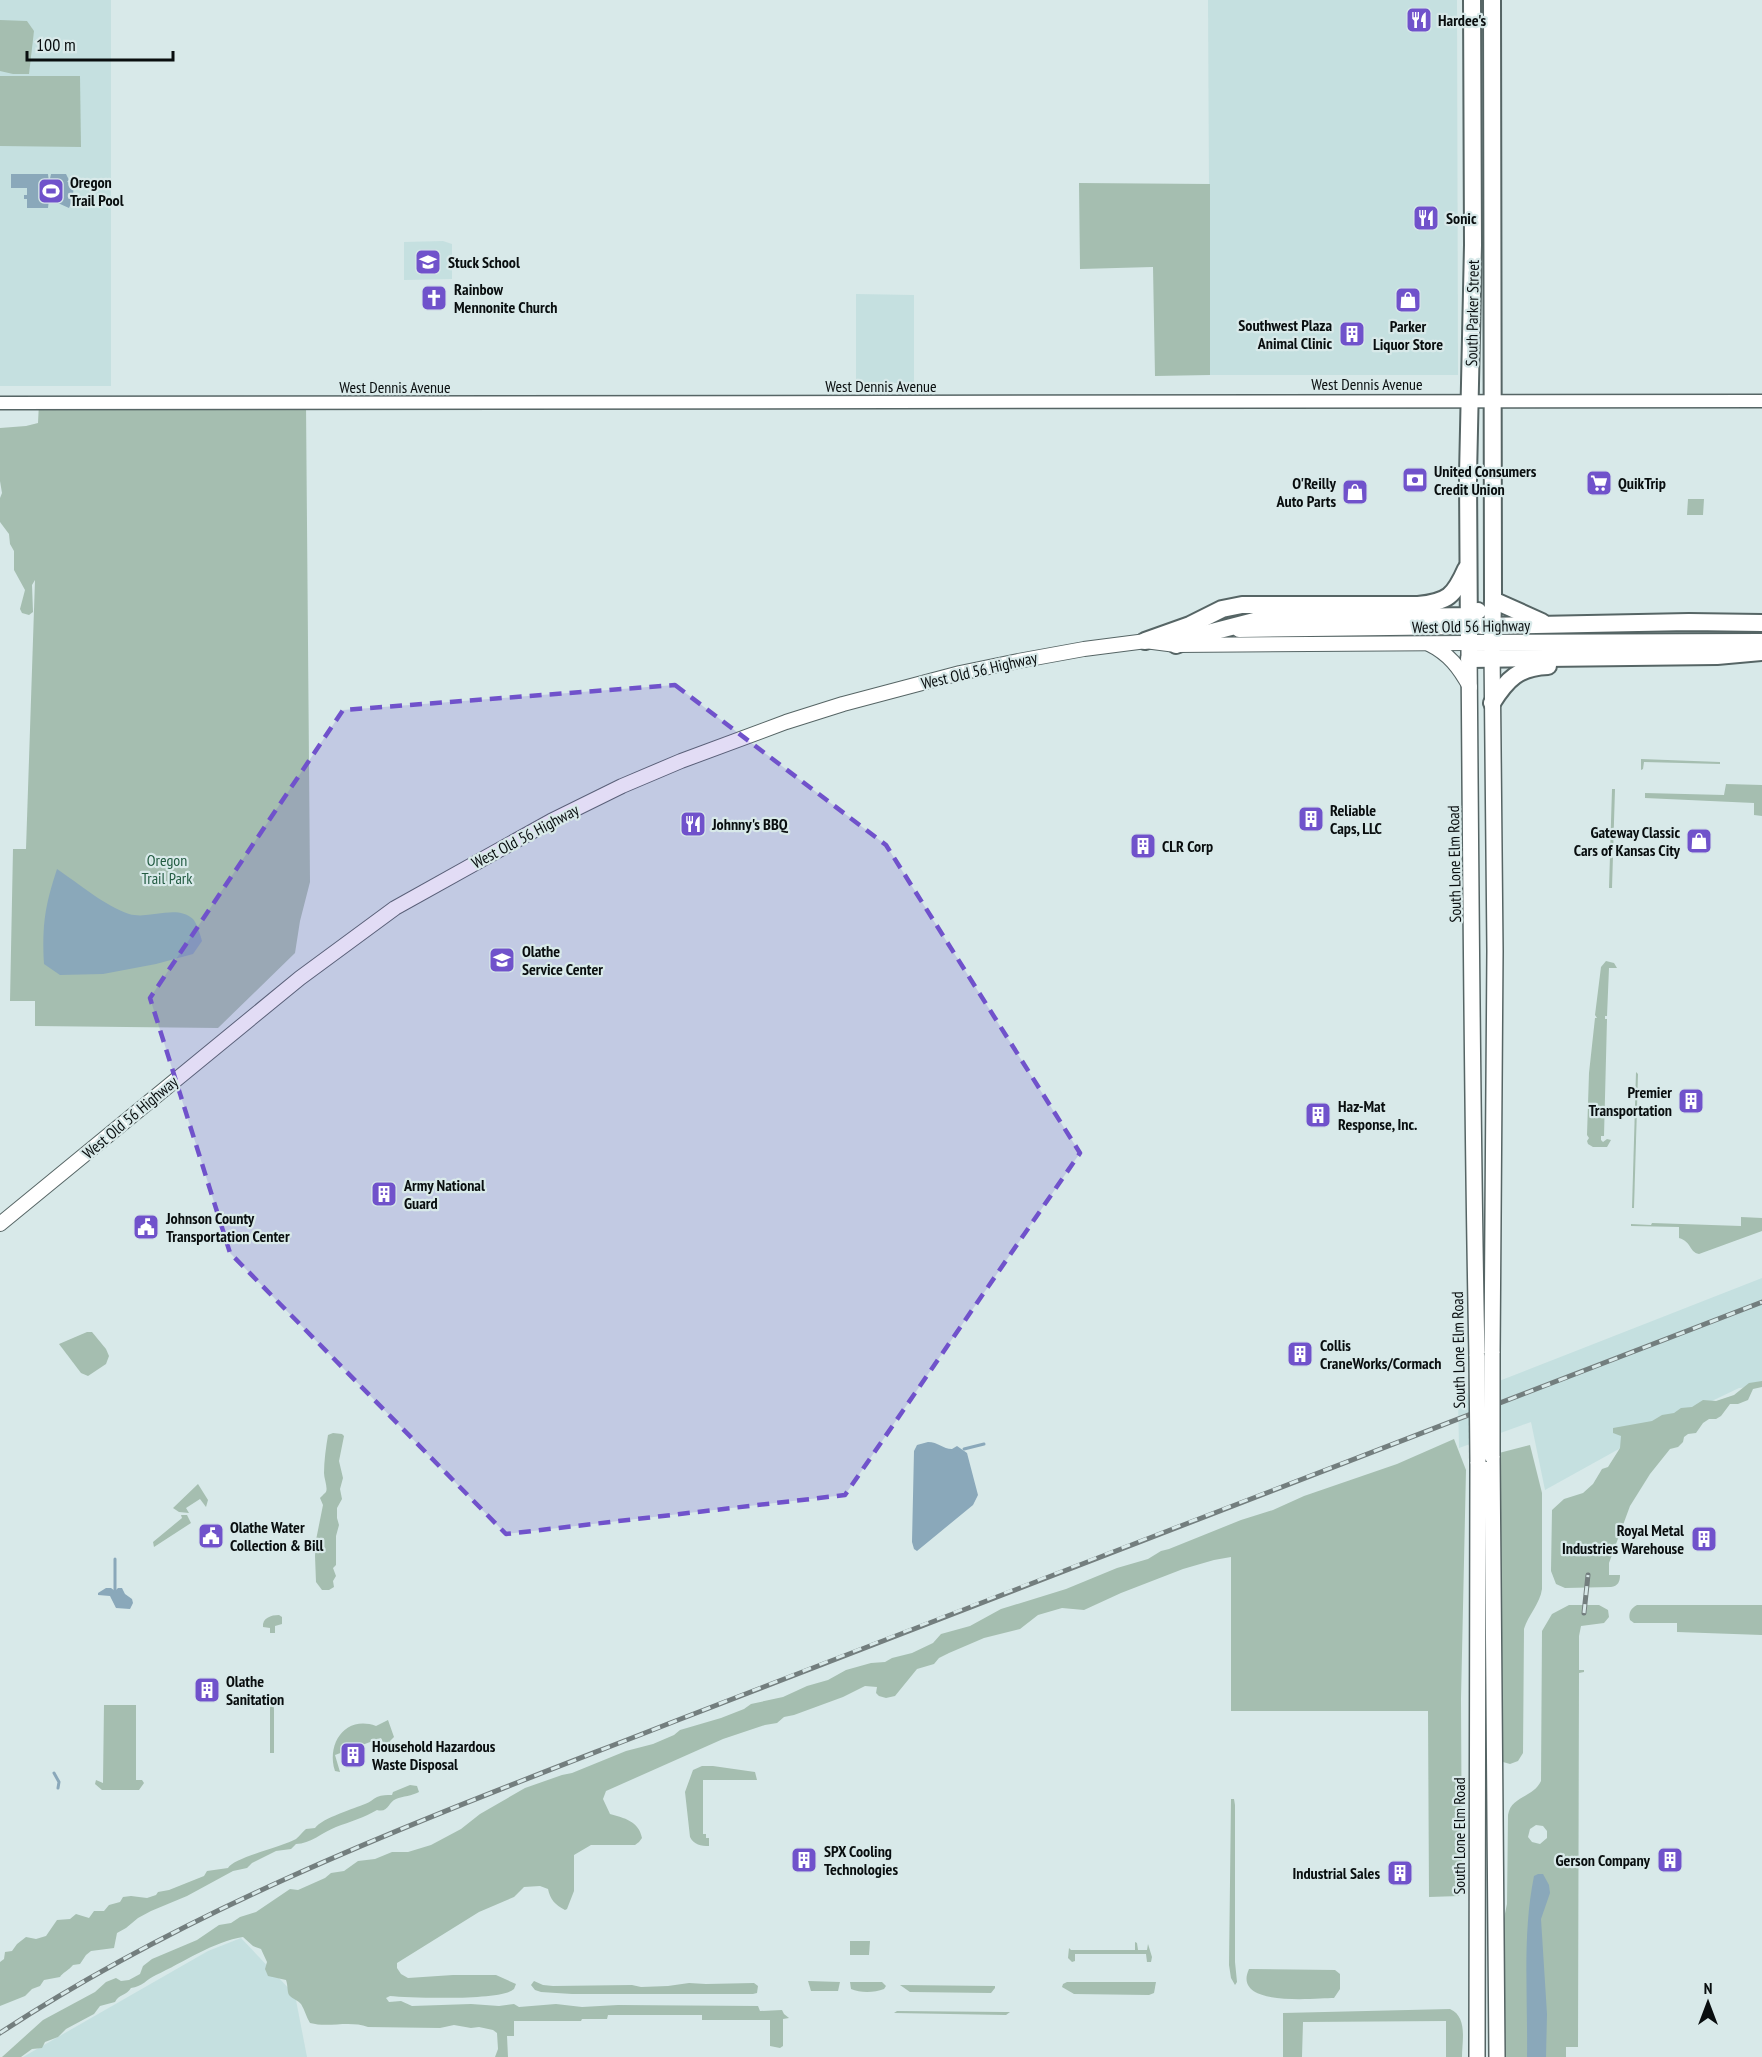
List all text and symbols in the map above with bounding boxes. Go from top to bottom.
restaurant icon: Hardee's [1404,5,1434,35]
place label: Hardee's [1438,10,1486,30]
scale bar [27,24,172,62]
text: 100 m [36,33,76,56]
place label: Oregon Trail Pool [70,172,124,210]
sports icon: Oregon Trail Pool [36,176,66,206]
restaurant icon: Sonic [1411,203,1441,233]
place label: Sonic [1446,208,1477,228]
school or university icon: Stuck School [413,247,443,277]
place label: Stuck School [448,252,520,272]
street label: South Parker Street [1461,259,1483,366]
place label: Rainbow Mennonite Church [454,279,557,317]
church icon: Rainbow Mennonite Church [419,283,449,313]
shop icon: Parker Liquor Store [1393,285,1423,315]
place label: Southwest Plaza Animal Clinic [1238,315,1332,353]
place label: Parker Liquor Store [1373,316,1443,354]
building icon: Southwest Plaza Animal Clinic [1337,319,1367,349]
street label: West Dennis Avenue [1311,374,1423,394]
street label: West Dennis Avenue [825,376,937,396]
street label: West Dennis Avenue [339,377,451,397]
place label: United Consumers Credit Union [1434,461,1537,499]
bank icon: United Consumers Credit Union [1400,465,1430,495]
supermarket icon: QuikTrip [1584,468,1614,498]
place label: O'Reilly Auto Parts [1276,473,1337,511]
place label: QuikTrip [1618,473,1666,493]
shop icon: O'Reilly Auto Parts [1340,477,1370,507]
street label: West Old 56 Highway [1412,615,1530,637]
street label: West Old 56 Highway [919,647,1039,693]
street label: West Old 56 Highway [468,799,582,873]
place label: Reliable Caps, LLC [1330,800,1383,838]
building icon: Reliable Caps, LLC [1296,804,1326,834]
street label: South Lone Elm Road [1443,805,1465,923]
restaurant icon: Johnny's BBQ [678,809,708,839]
place label: Johnny's BBQ [711,814,789,834]
place label: Gateway Classic Cars of Kansas City [1574,822,1681,860]
shop icon: Gateway Classic Cars of Kansas City [1684,826,1714,856]
building icon: CLR Corp [1128,831,1158,861]
place label: CLR Corp [1162,836,1213,856]
park label: Oregon Trail Park [142,850,193,888]
place label: Olathe Service Center [522,941,603,979]
school or university icon: Olathe Service Center [487,945,517,975]
street label: West Old 56 Highway [78,1071,182,1163]
place label: Premier Transportation [1589,1082,1672,1120]
building icon: Premier Transportation [1676,1086,1706,1116]
place label: Haz-Mat Response, Inc. [1338,1096,1418,1134]
building icon: Haz-Mat Response, Inc. [1303,1100,1333,1130]
place label: Army National Guard [403,1175,485,1213]
building icon: Army National Guard [369,1179,399,1209]
place label: Johnson County Transportation Center [165,1208,290,1246]
public building icon: Johnson County Transportation Center [131,1212,161,1242]
street label: South Lone Elm Road [1447,1291,1469,1409]
place label: Collis CraneWorks/Cormach [1320,1335,1442,1373]
building icon: Collis CraneWorks/Cormach [1285,1339,1315,1369]
place label: Olathe Water Collection & Bill [230,1517,323,1555]
place label: Royal Metal Industries Warehouse [1562,1520,1684,1558]
public building icon: Olathe Water Collection & Bill [196,1521,226,1551]
building icon: Royal Metal Industries Warehouse [1689,1524,1719,1554]
place label: Olathe Sanitation [226,1671,284,1709]
building icon: Olathe Sanitation [192,1675,222,1705]
place label: Household Hazardous Waste Disposal [371,1736,496,1774]
building icon: Household Hazardous Waste Disposal [338,1740,368,1770]
street label: South Lone Elm Road [1449,1777,1469,1895]
place label: SPX Cooling Technologies [824,1841,898,1879]
building icon: SPX Cooling Technologies [789,1845,819,1875]
building icon: Gerson Company [1655,1845,1685,1875]
place label: Gerson Company [1556,1850,1651,1870]
building icon: Industrial Sales [1385,1858,1415,1888]
place label: Industrial Sales [1292,1863,1380,1883]
north arrow [1678,1973,1738,2033]
text: N [1704,1978,1712,1998]

